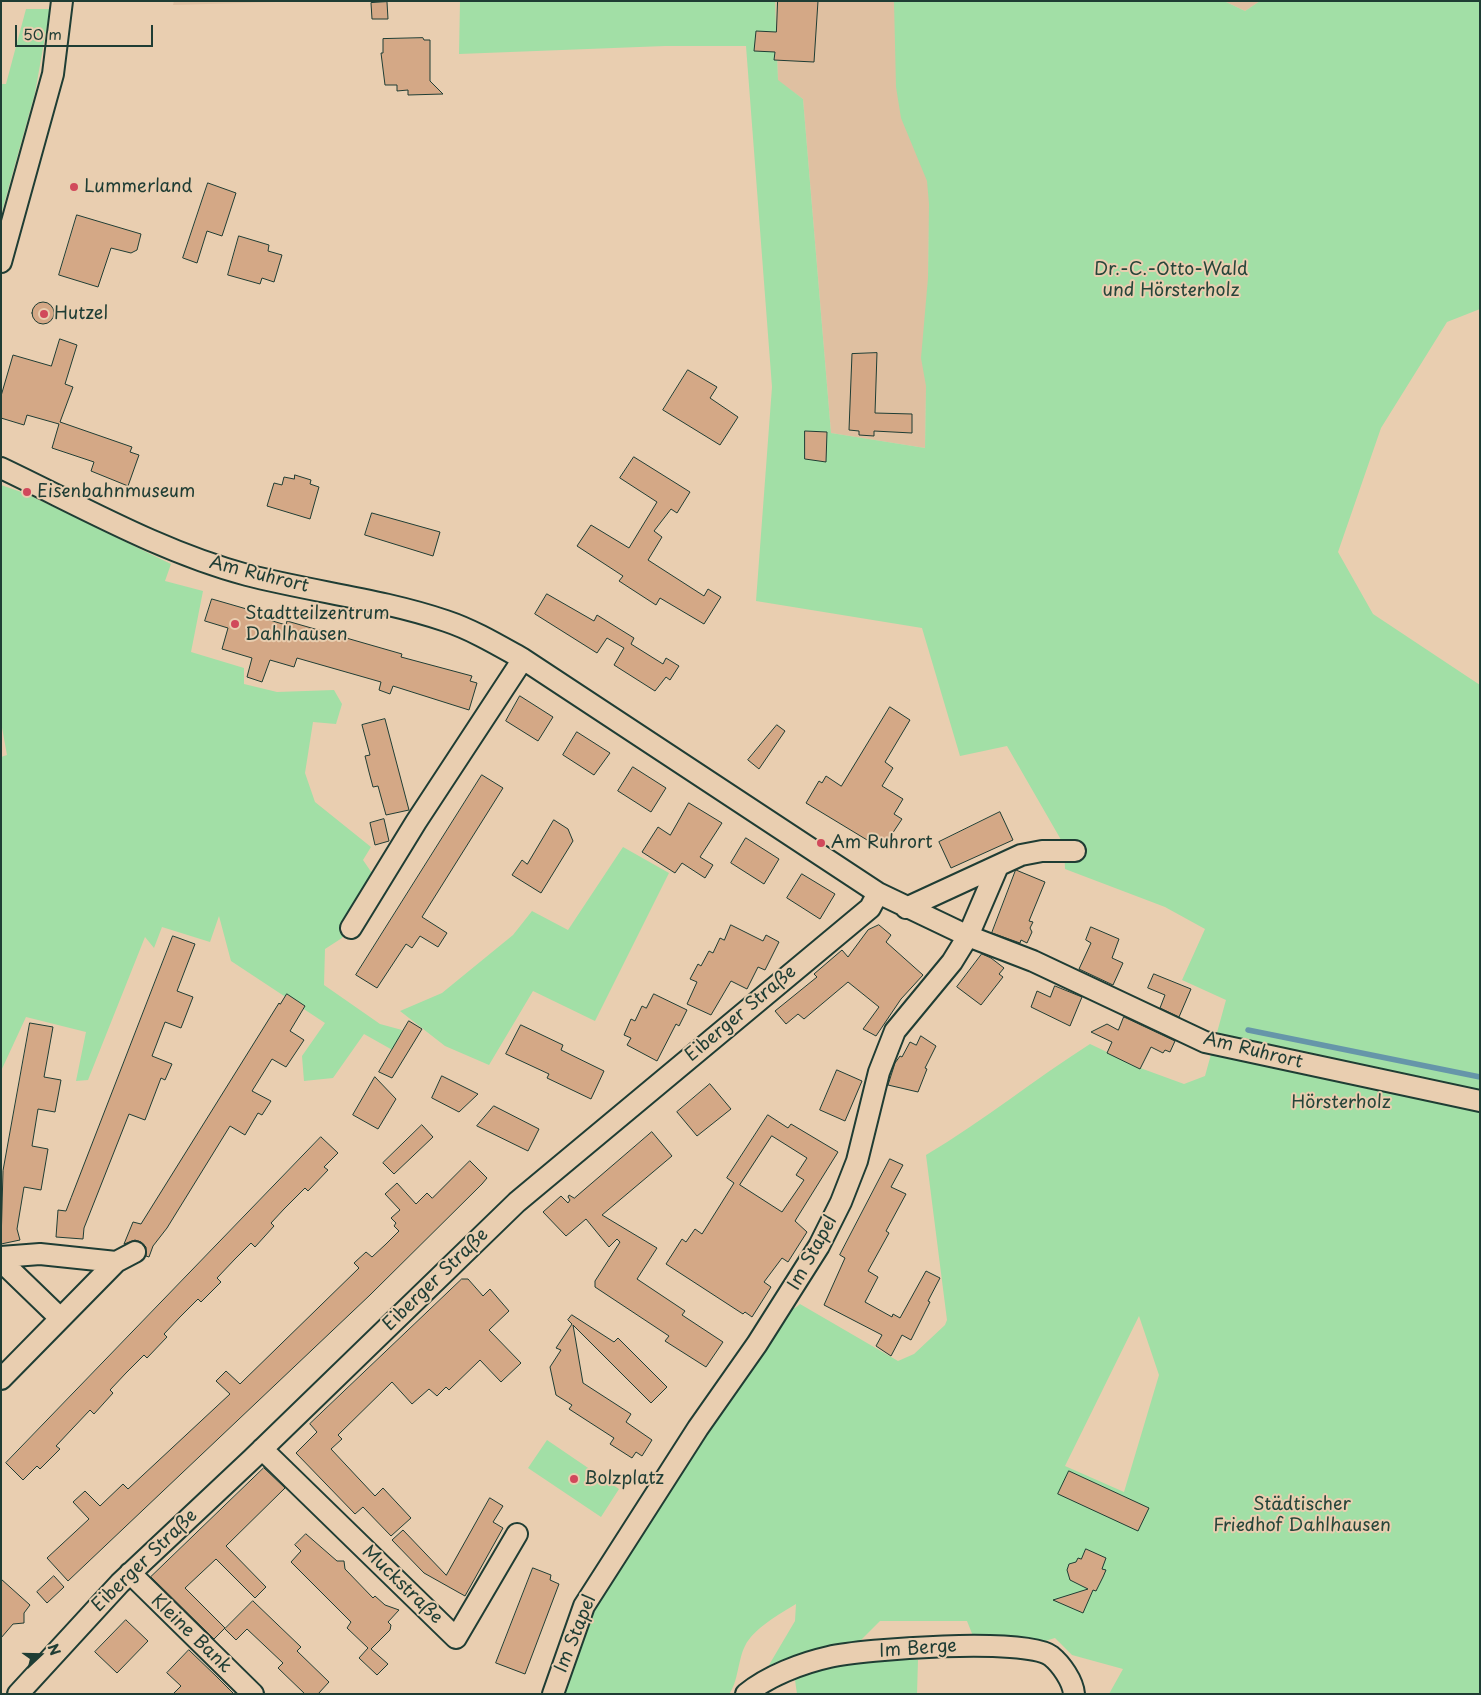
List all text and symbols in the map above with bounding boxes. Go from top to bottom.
scale bar [18,15,155,47]
text: 50 m [23,22,62,45]
place label: Lummerland [84,176,193,198]
marker: Lummerland [68,181,80,193]
park label: Dr.-C.-Otto-Wald und Hörsterholz [1094,259,1248,302]
place label: Hutzel [54,303,108,325]
marker: Hutzel [38,308,50,320]
place label: Eisenbahnmuseum [37,481,195,503]
marker: Eisenbahnmuseum [21,486,33,498]
street label: Am Ruhrort [207,552,311,598]
place label: Stadtteilzentrum Dahlhausen [245,603,390,646]
marker: Stadtteilzentrum Dahlhausen [229,618,241,630]
place label: Am Ruhrort [831,832,933,854]
marker: Am Ruhrort [815,837,827,849]
street label: Eiberger Straße [681,961,801,1067]
street label: Am Ruhrort [1201,1028,1305,1074]
park label: Hörsterholz [1291,1092,1391,1114]
street label: Im Stapel [784,1212,842,1294]
street label: Eiberger Straße [379,1224,493,1336]
place label: Bolzplatz [584,1468,664,1490]
marker: Bolzplatz [568,1473,580,1485]
park label: Städtischer Friedhof Dahlhausen [1213,1494,1391,1536]
street label: Eiberger Straße [88,1505,202,1617]
street label: Muckstraße [357,1541,447,1629]
street label: Kleine Bank [146,1590,236,1678]
street label: Im Stapel [551,1592,601,1676]
north arrow [15,1630,65,1680]
street label: Im Berge [878,1636,958,1662]
text: N [43,1641,66,1658]

